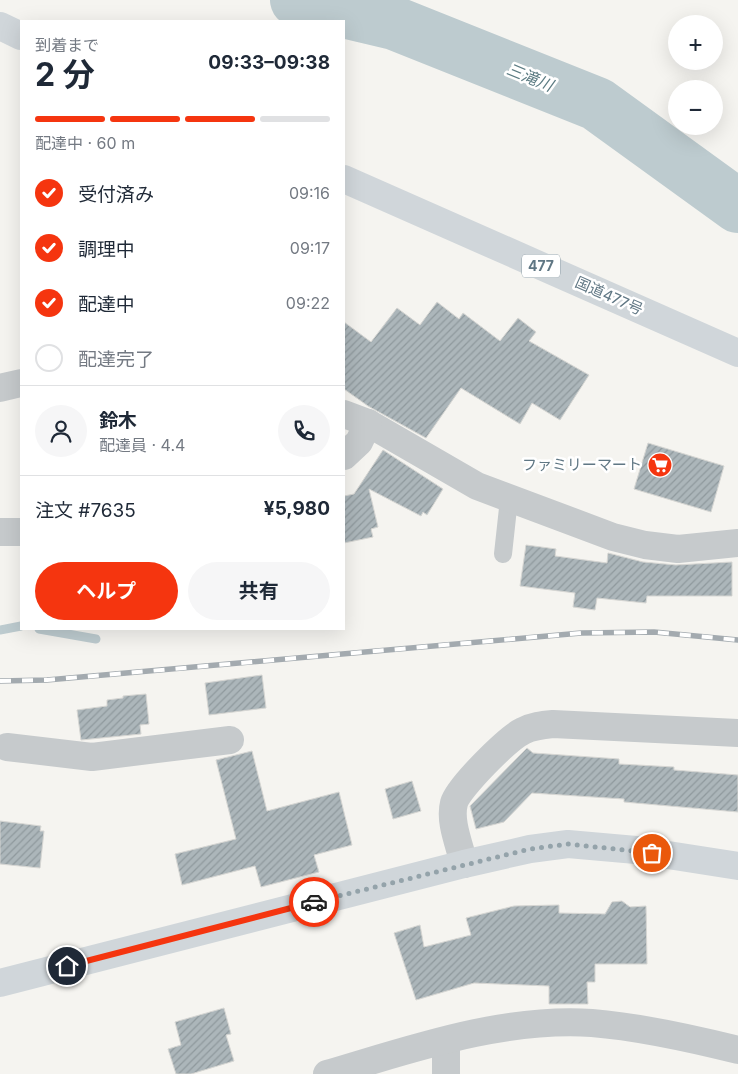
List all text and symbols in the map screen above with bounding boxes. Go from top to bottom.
map controls [668,15,723,135]
button: + [668,15,723,70]
text: 到着まで [35,35,99,55]
text: 09:33–09:38 [208,51,330,74]
text: 2 分 [35,55,95,94]
water label: 三滝川 [504,59,558,96]
button: − [668,80,723,135]
text: 配達中 · 60 m [35,133,135,153]
icon: check [35,179,63,207]
text: 受付済み [78,183,154,206]
text: 09:16 [289,183,330,203]
icon: check [35,234,63,262]
text: 調理中 [78,238,135,261]
text: 09:17 [290,238,330,258]
road number: 477 [522,255,560,278]
street label: 国道477号 [572,272,646,319]
icon: check [35,289,63,317]
text: 配達中 [78,293,135,316]
text: 09:22 [286,293,330,313]
text: 配達完了 [78,348,154,371]
button: person [35,405,87,457]
button: phone [278,405,330,457]
text: 鈴木 [99,409,137,432]
text: 配達員 · 4.4 [99,435,185,455]
supermarket icon: ファミリーマート [647,452,673,478]
place label: ファミリーマート [522,455,642,474]
text: ¥5,980 [264,497,330,520]
text: 注文 #7635 [35,499,136,522]
button: ヘルプ [35,562,178,620]
button: 共有 [188,562,330,620]
pin [631,832,673,874]
icon: bag [638,839,666,867]
courier [289,877,339,927]
icon: car [300,888,328,916]
pin [46,945,88,987]
icon: home [53,952,81,980]

